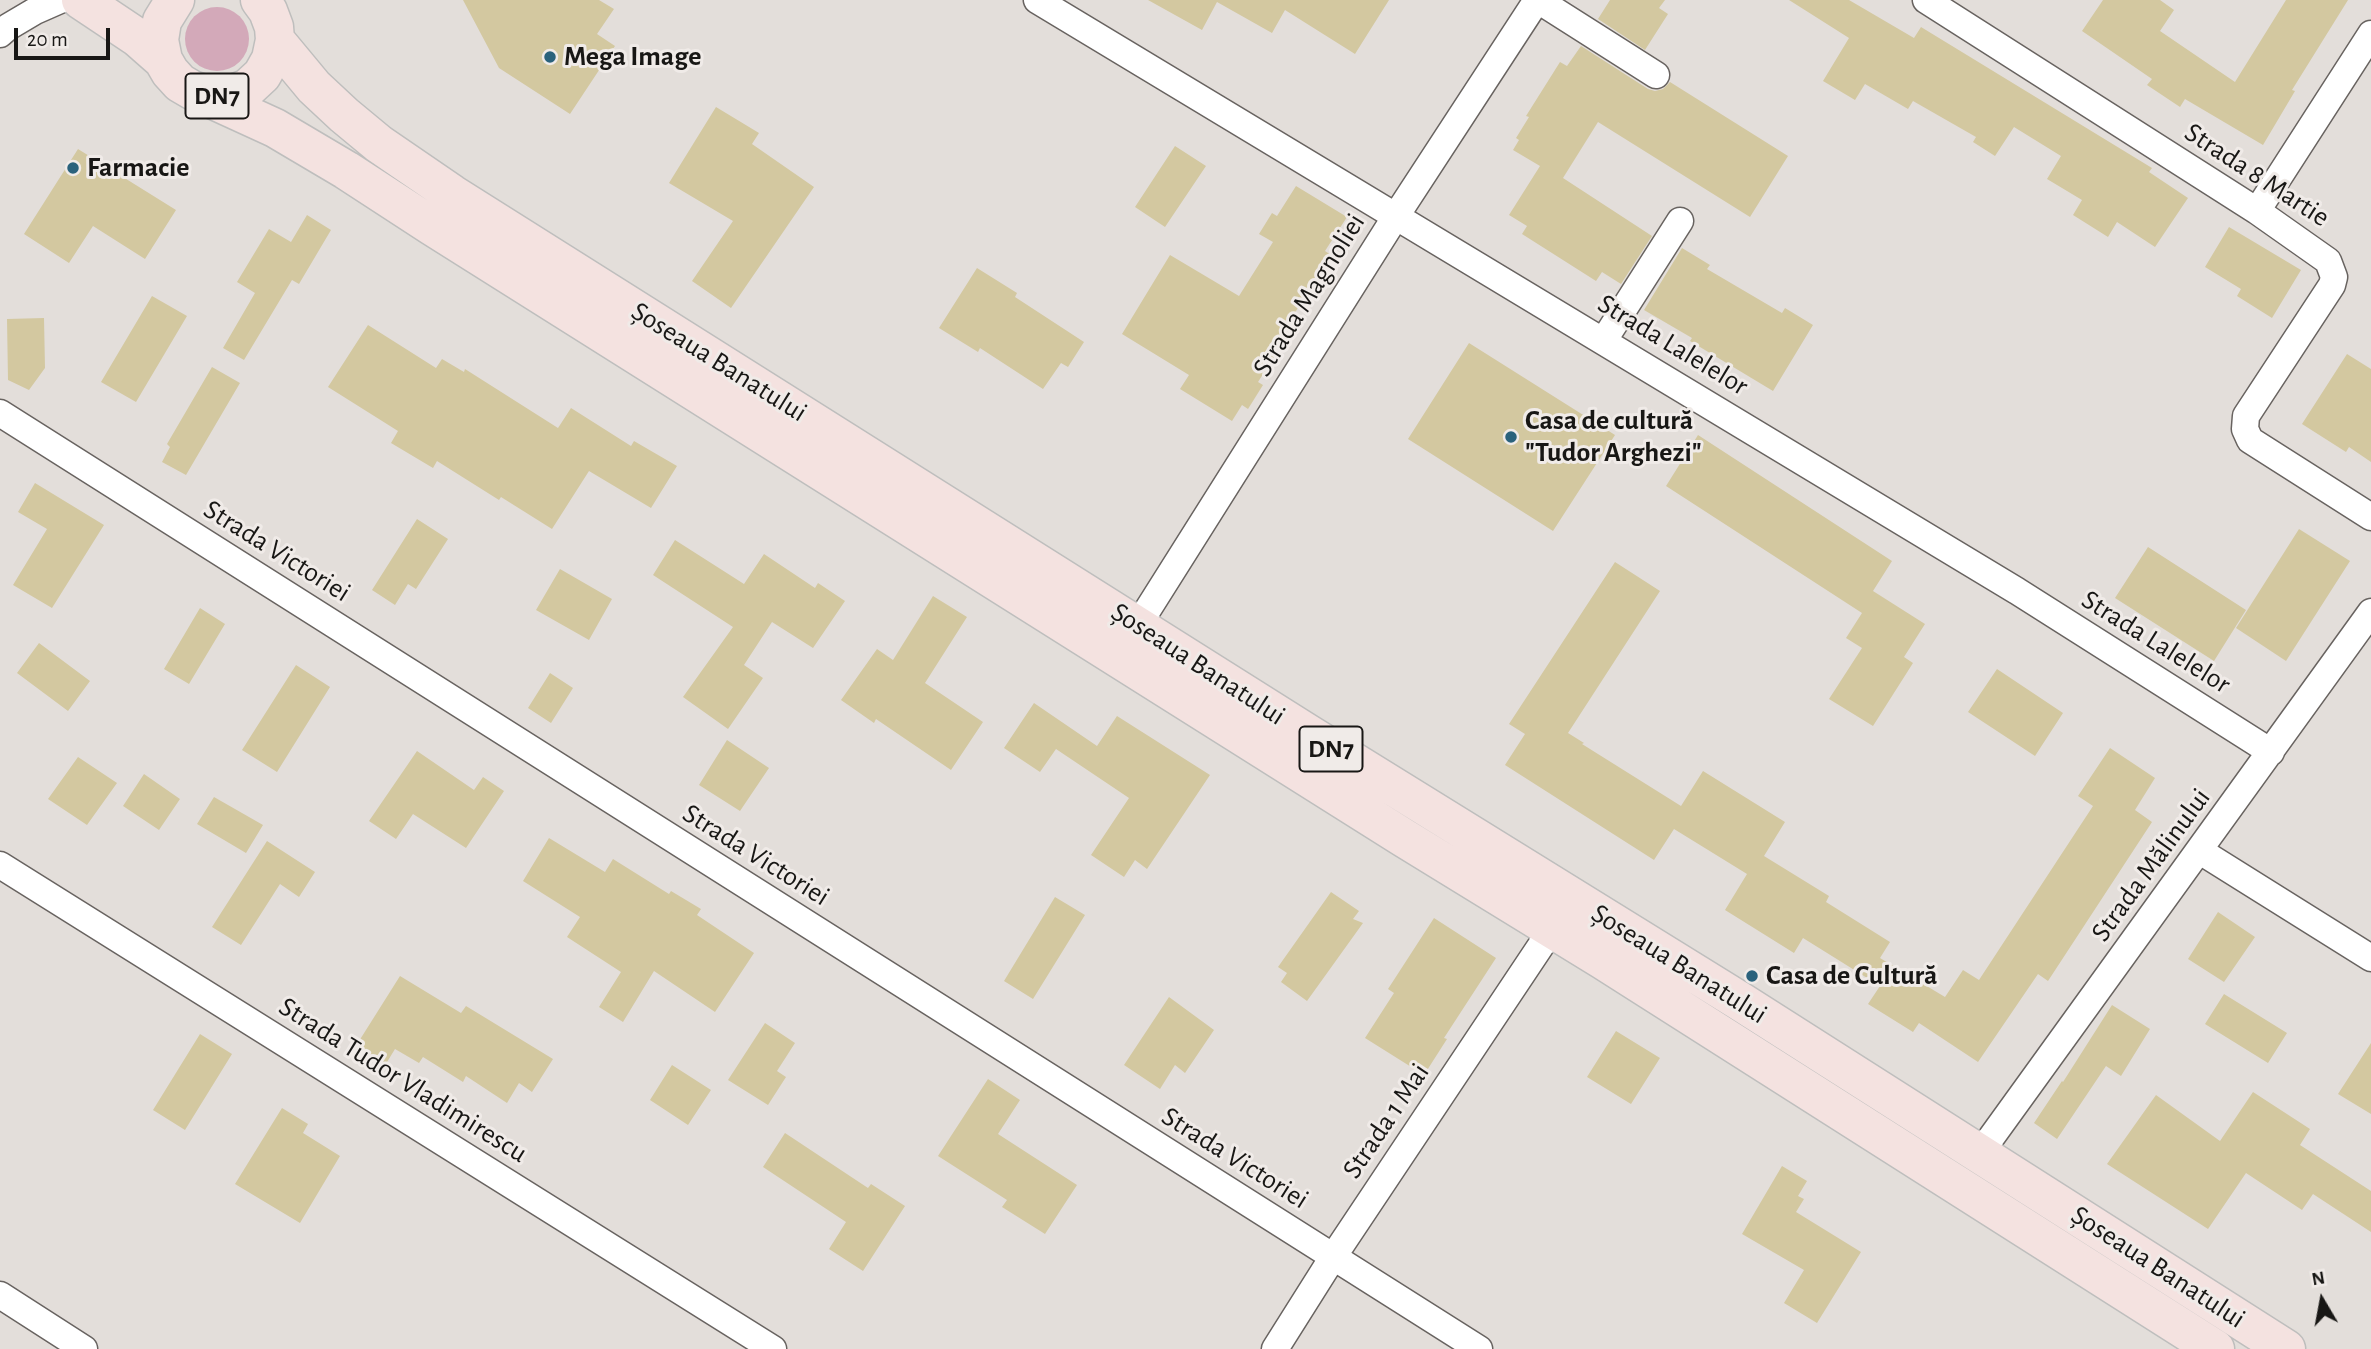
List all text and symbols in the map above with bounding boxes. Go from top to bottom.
scale bar [18,14,114,58]
text: 20 m [27,29,68,50]
place label: Mega Image [564,40,701,74]
marker: Mega Image [542,49,558,65]
road number: DN7 [186,74,248,118]
street label: Strada 8 Martie [2178,116,2336,234]
place label: Farmacie [87,151,189,185]
marker: Farmacie [65,160,81,176]
street label: Strada Magnoliei [1246,207,1372,383]
street label: Strada Lalelelor [1592,287,1754,403]
street label: Șoseaua Banatului [625,295,813,429]
place label: Casa de cultură "Tudor Arghezi" [1525,404,1702,470]
marker: Casa de cultură "Tudor Arghezi" [1503,429,1519,445]
street label: Strada Victoriei [197,493,357,609]
street label: Strada Lalelelor [2075,583,2237,701]
street label: Șoseaua Banatului [1105,595,1291,733]
road number: DN7 [1300,726,1362,772]
street label: Strada Mălinului [2084,782,2218,948]
street label: Strada Victoriei [676,797,836,913]
street label: Șoseaua Banatului [1585,897,1773,1031]
place label: Casa de Cultură [1766,959,1938,993]
marker: Casa de Cultură [1744,968,1760,984]
street label: Strada Tudor Vladimirescu [273,990,533,1170]
street label: Strada 1 Mai [1335,1057,1437,1185]
street label: Strada Victoriei [1155,1100,1315,1216]
street label: Șoseaua Banatului [2065,1198,2251,1336]
north arrow [2287,1265,2357,1335]
text: N [2310,1268,2326,1289]

